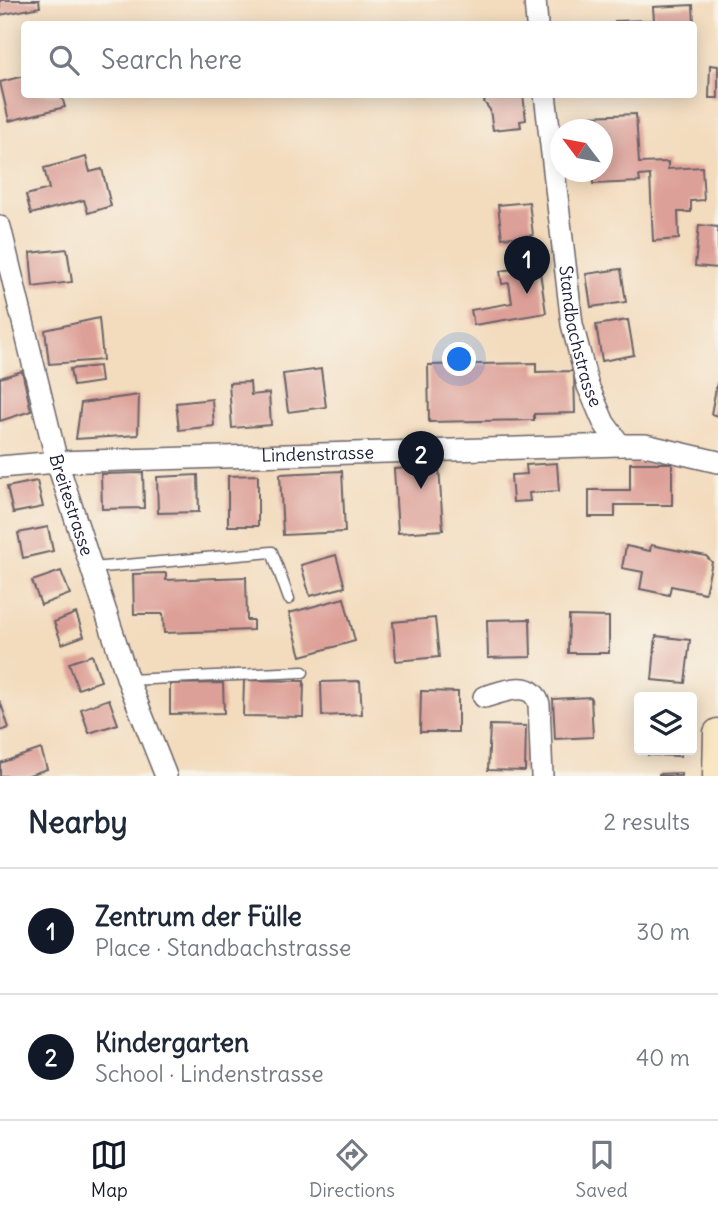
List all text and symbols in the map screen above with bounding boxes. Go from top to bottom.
search box [21,21,697,98]
icon: search [45,41,83,79]
text: Search here [101,43,242,76]
north arrow [550,119,613,182]
pin: 1 [504,236,550,294]
street label: Standbachstrasse [554,264,608,410]
your location [442,342,476,376]
pin: 2 [398,431,444,489]
street label: Lindenstrasse [261,440,374,467]
street label: Breitestrasse [44,452,99,559]
map controls [634,692,697,755]
button: layers [634,692,697,755]
text: Nearby [28,803,128,841]
text: 2 results [604,807,690,836]
text: Zentrum der Fülle [95,900,302,933]
text: 1 [46,917,56,946]
text: 30 m [636,917,690,946]
text: Place · Standbachstrasse [95,933,351,962]
text: Kindergarten [95,1026,249,1059]
text: 2 [45,1043,57,1072]
text: 40 m [636,1043,690,1072]
text: School · Lindenstrasse [95,1059,324,1088]
tab: Map [90,1136,128,1202]
tab: Directions [309,1136,395,1202]
tab: Saved [576,1136,628,1202]

